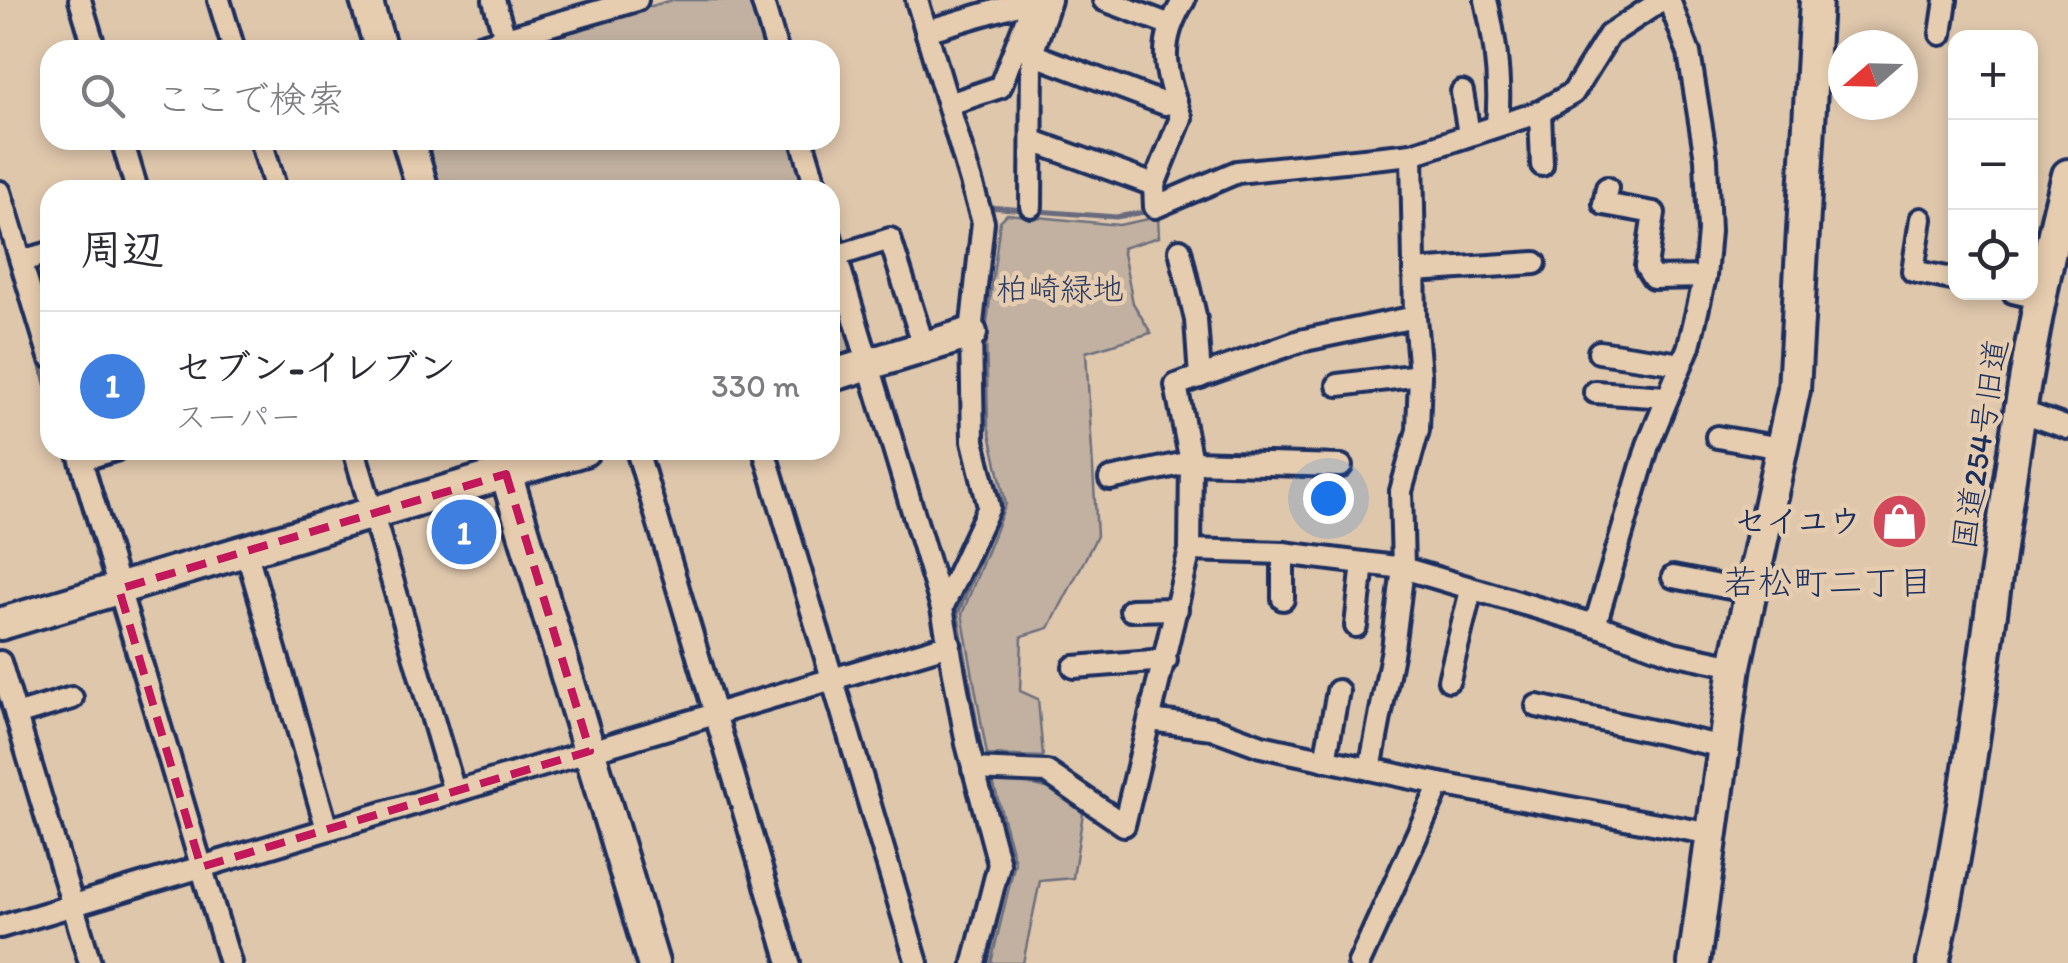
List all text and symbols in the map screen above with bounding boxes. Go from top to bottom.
north arrow [1828,30,1918,120]
map controls [1948,30,2038,300]
button: + [1948,30,2038,120]
search box [40,40,840,150]
icon: search [75,68,130,123]
text: ここで検索 [155,76,345,122]
button: − [1948,120,2038,210]
button: locate [1948,210,2038,300]
text: 周辺 [80,224,164,275]
park label: 柏崎緑地 [996,270,1124,308]
street label: 国道254号旧道 [1945,336,2015,552]
text: セブン-イレブン [175,344,456,390]
text: 1 [105,367,120,405]
text: 330 m [711,367,800,405]
text: スーパー [175,398,302,436]
your location [1303,473,1354,524]
shop icon: セイユウ [1870,491,1930,551]
pin: 1 [432,494,496,570]
place label: セイユウ [1734,502,1861,540]
district label: 若松町二丁目 [1723,561,1933,603]

